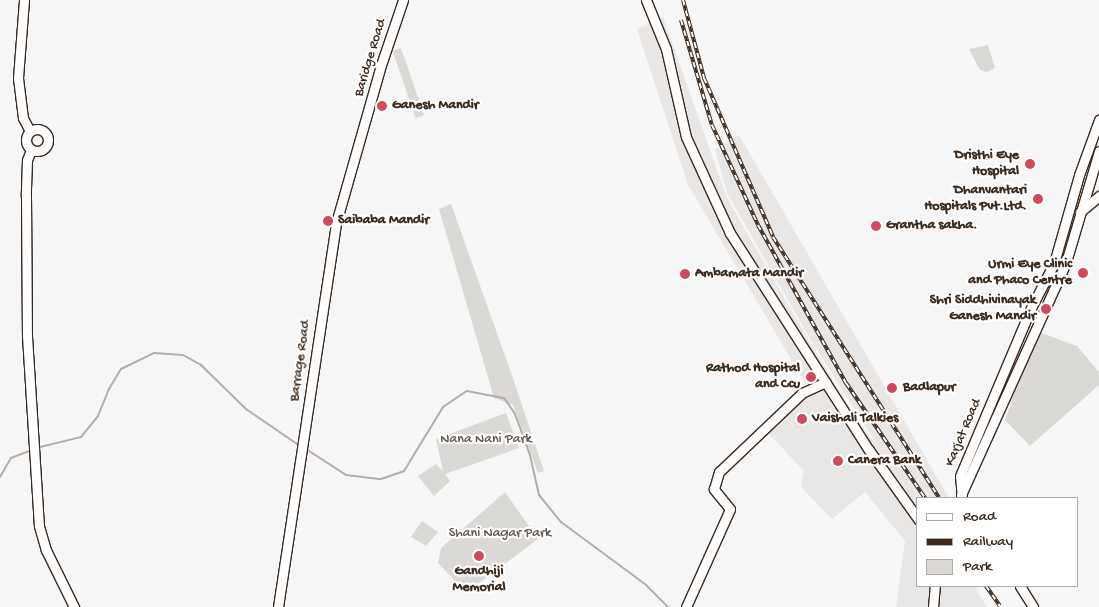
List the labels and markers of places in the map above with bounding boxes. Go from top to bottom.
place label: Ganesh Mandir [392,98,479,114]
marker: Ganesh Mandir [376,100,388,112]
place label: Dristhi Eye Hospital [954,148,1019,180]
marker: Dristhi Eye Hospital [1023,157,1037,171]
place label: Dhanvantari Hospitals Pvt.Ltd. [924,183,1027,216]
marker: Dhanvantari Hospitals Pvt.Ltd. [1031,192,1045,206]
place label: Saibaba Mandir [338,213,429,229]
marker: Saibaba Mandir [322,215,334,227]
place label: Grantha sakha. [886,218,977,234]
marker: Grantha sakha. [870,220,882,232]
place label: Urmi Eye Clinic and Phaco Centre [968,257,1072,290]
place label: Ambamata Mandir [695,266,803,282]
marker: Urmi Eye Clinic and Phaco Centre [1076,266,1090,280]
marker: Ambamata Mandir [679,268,691,280]
place label: Shri Siddhivinayak Ganesh Mandir [930,293,1036,326]
marker: Shri Siddhivinayak Ganesh Mandir [1040,303,1052,315]
place label: Rathod Hospital and Ccu [706,361,800,394]
marker: Rathod Hospital and Ccu [804,370,818,384]
place label: Badlapur [903,380,955,396]
marker: Badlapur [885,381,899,395]
place label: Vaishali Talkies [812,411,898,427]
marker: Vaishali Talkies [796,413,808,425]
place label: Canera Bank [848,453,921,469]
marker: Canera Bank [832,455,844,467]
marker: Gandhiji Memorial [473,550,485,562]
place label: Gandhiji Memorial [453,564,505,596]

